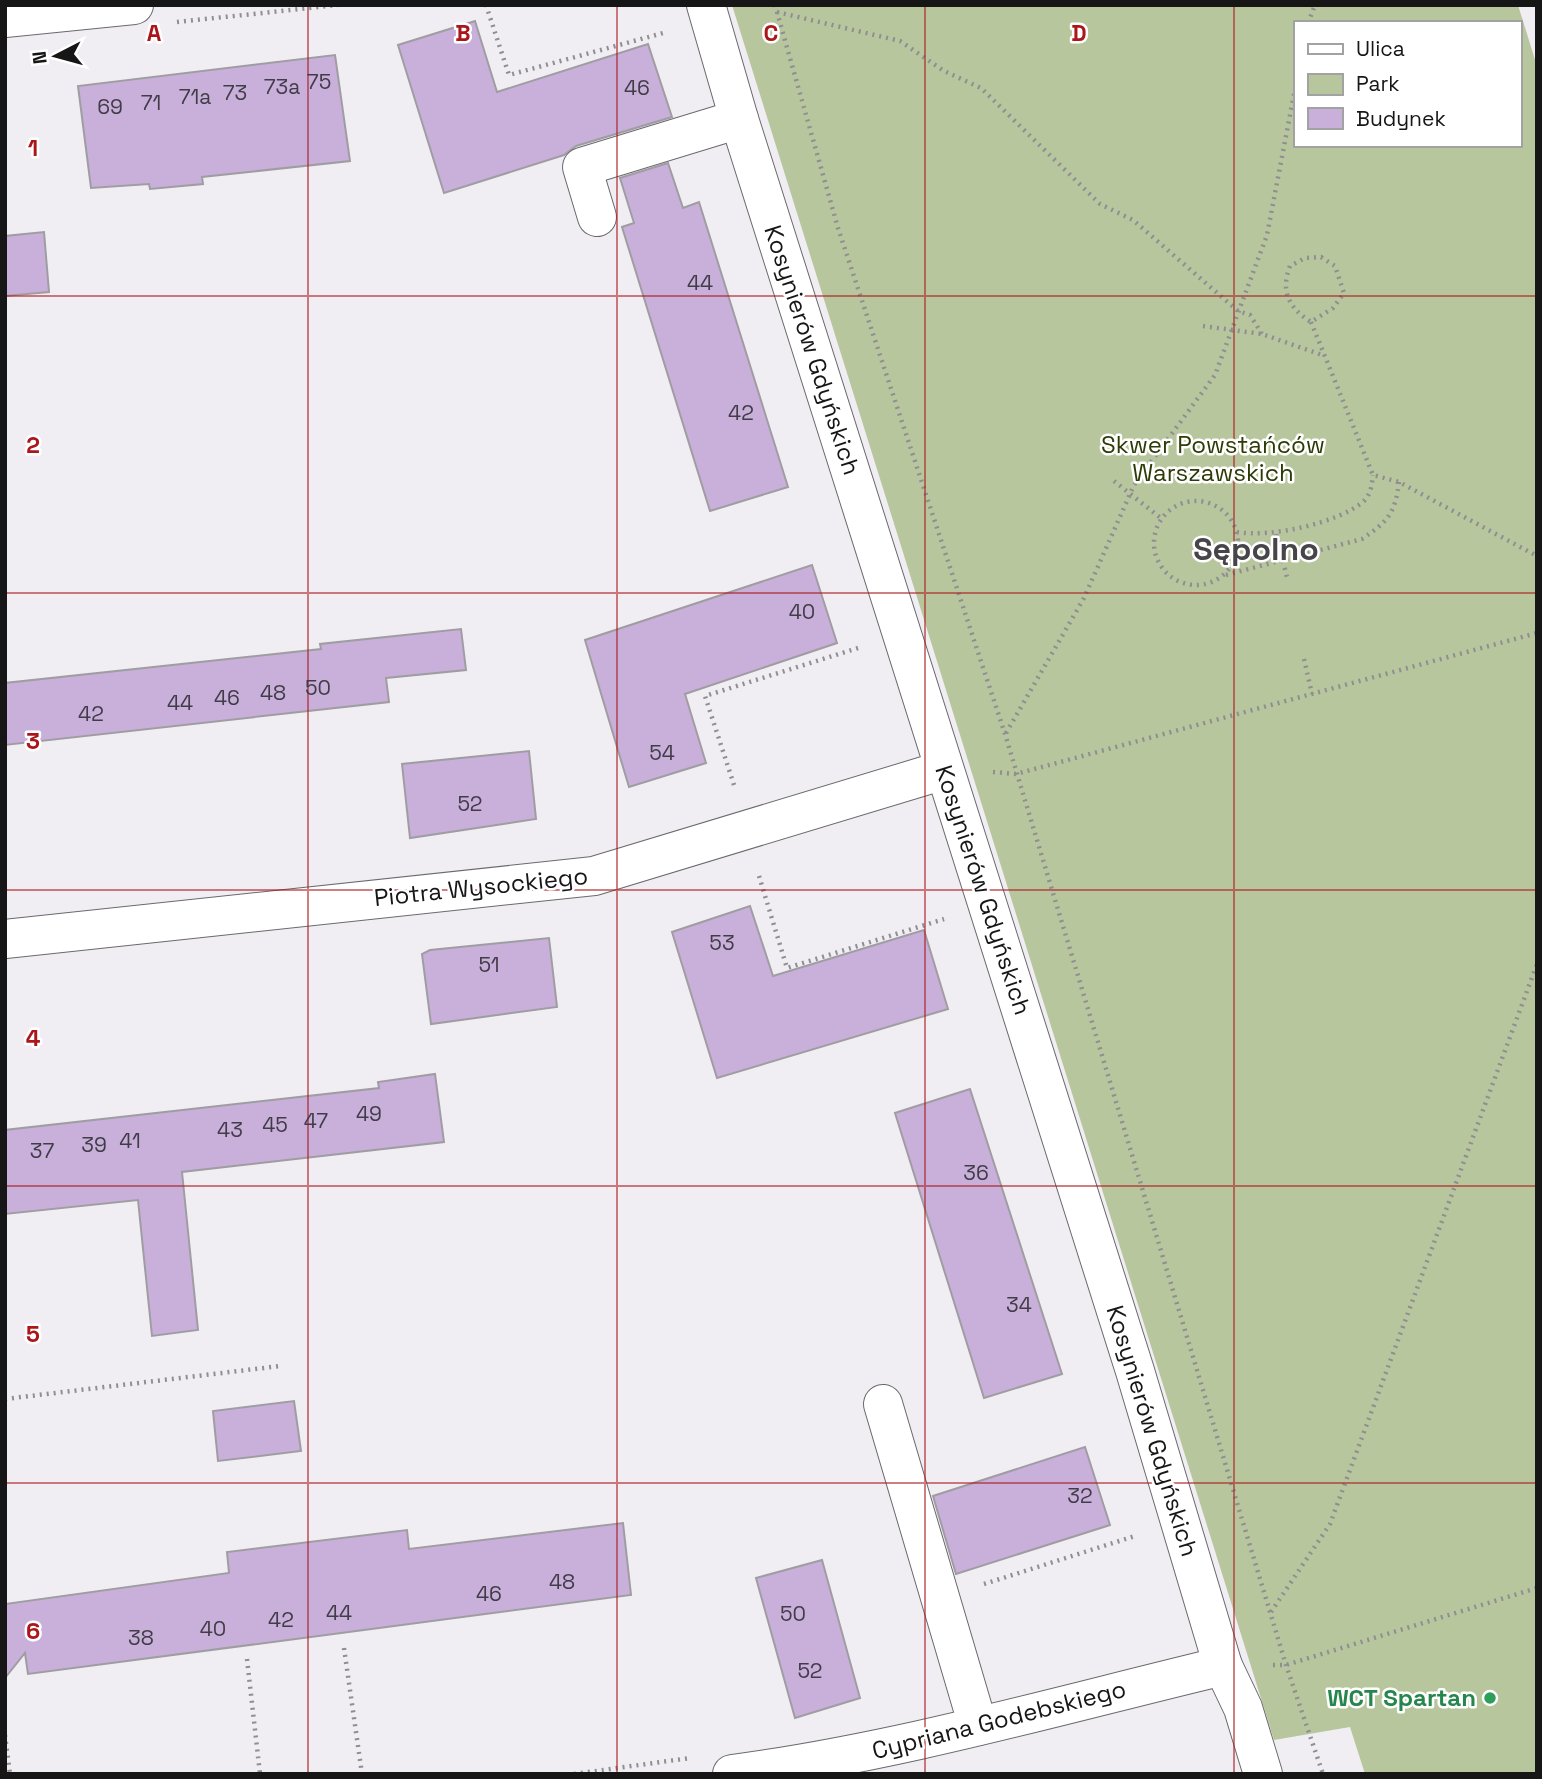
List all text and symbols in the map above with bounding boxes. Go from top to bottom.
text: A [147,18,162,48]
text: B [455,18,471,48]
text: C [764,18,778,48]
text: D [1071,18,1087,48]
north arrow [21,21,91,91]
legend [1294,21,1521,147]
text: Ulica [1356,35,1405,62]
text: N [26,50,53,65]
house number: 75 [307,68,331,95]
text: Park [1356,70,1400,97]
house number: 73a [264,73,300,100]
house number: 46 [624,74,650,101]
house number: 73 [223,79,247,106]
house number: 71a [179,83,211,110]
house number: 71 [141,89,161,116]
house number: 69 [97,93,123,120]
text: Budynek [1356,105,1446,132]
text: 1 [28,133,38,163]
street label: Kosynierów Gdyńskich [757,221,868,479]
house number: 44 [687,269,713,296]
house number: 42 [728,399,754,426]
park label: Skwer Powstańców Warszawskich [1101,429,1325,488]
text: 2 [26,430,40,460]
district label: Sępolno [1193,529,1319,569]
house number: 40 [789,598,815,625]
house number: 50 [305,674,331,701]
house number: 48 [260,679,286,706]
house number: 46 [214,684,240,711]
house number: 44 [167,689,193,716]
house number: 42 [78,700,104,727]
text: 3 [26,726,40,756]
house number: 54 [649,739,675,766]
street label: Kosynierów Gdyńskich [928,761,1039,1019]
house number: 52 [457,790,483,817]
street label: Piotra Wysockiego [372,860,589,913]
house number: 53 [709,929,735,956]
house number: 51 [478,951,500,978]
text: 4 [26,1023,41,1053]
house number: 49 [356,1100,382,1127]
house number: 47 [304,1107,328,1134]
house number: 45 [262,1111,288,1138]
house number: 43 [217,1116,243,1143]
house number: 41 [119,1127,141,1154]
house number: 39 [81,1131,107,1158]
house number: 37 [30,1137,54,1164]
house number: 36 [963,1159,989,1186]
house number: 34 [1006,1291,1032,1318]
street label: Kosynierów Gdyńskich [1100,1302,1205,1560]
text: 5 [26,1319,40,1349]
house number: 32 [1067,1482,1093,1509]
house number: 48 [549,1568,575,1595]
house number: 46 [476,1580,502,1607]
house number: 44 [326,1599,352,1626]
house number: 50 [780,1600,806,1627]
house number: 42 [268,1606,294,1633]
house number: 40 [200,1615,226,1642]
text: 6 [26,1616,40,1646]
house number: 38 [128,1624,154,1651]
house number: 52 [797,1657,823,1684]
street label: Cypriana Godebskiego [869,1673,1129,1766]
place label: WCT Spartan [1327,1682,1476,1713]
marker: WCT Spartan [1482,1690,1498,1706]

